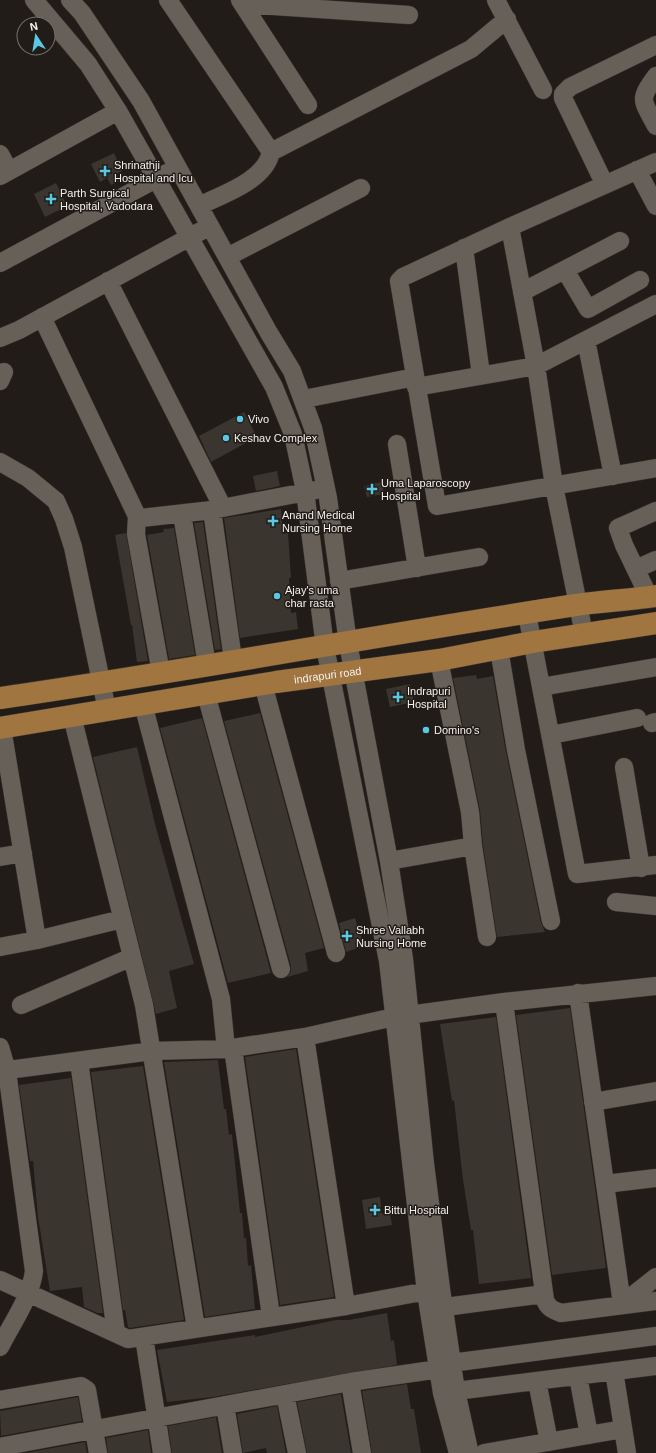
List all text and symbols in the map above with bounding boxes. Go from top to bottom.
north arrow [16,16,56,56]
text: N [29,20,39,33]
place label: Shrinathji Hospital and Icu [114,159,193,184]
marker: Shrinathji Hospital and Icu [99,165,111,177]
place label: Parth Surgical Hospital, Vadodara [60,187,154,212]
marker: Parth Surgical Hospital, Vadodara [45,193,57,205]
place label: Vivo [248,413,269,425]
marker: Vivo [235,414,245,424]
place label: Keshav Complex [234,432,318,444]
marker: Keshav Complex [221,433,231,443]
place label: Uma Laparoscopy Hospital [381,477,471,502]
marker: Uma Laparoscopy Hospital [366,483,378,495]
place label: Anand Medical Nursing Home [282,509,355,534]
marker: Anand Medical Nursing Home [267,515,279,527]
place label: Ajay's uma char rasta [285,584,339,609]
marker: Ajay's uma char rasta [272,591,282,601]
street label: indrapuri road [293,665,362,686]
place label: Indrapuri Hospital [407,685,450,710]
marker: Indrapuri Hospital [392,691,404,703]
place label: Domino's [434,724,480,736]
marker: Domino's [421,725,431,735]
place label: Shree Vallabh Nursing Home [356,924,426,949]
marker: Shree Vallabh Nursing Home [341,930,353,942]
marker: Bittu Hospital [369,1204,381,1216]
place label: Bittu Hospital [384,1204,449,1216]

